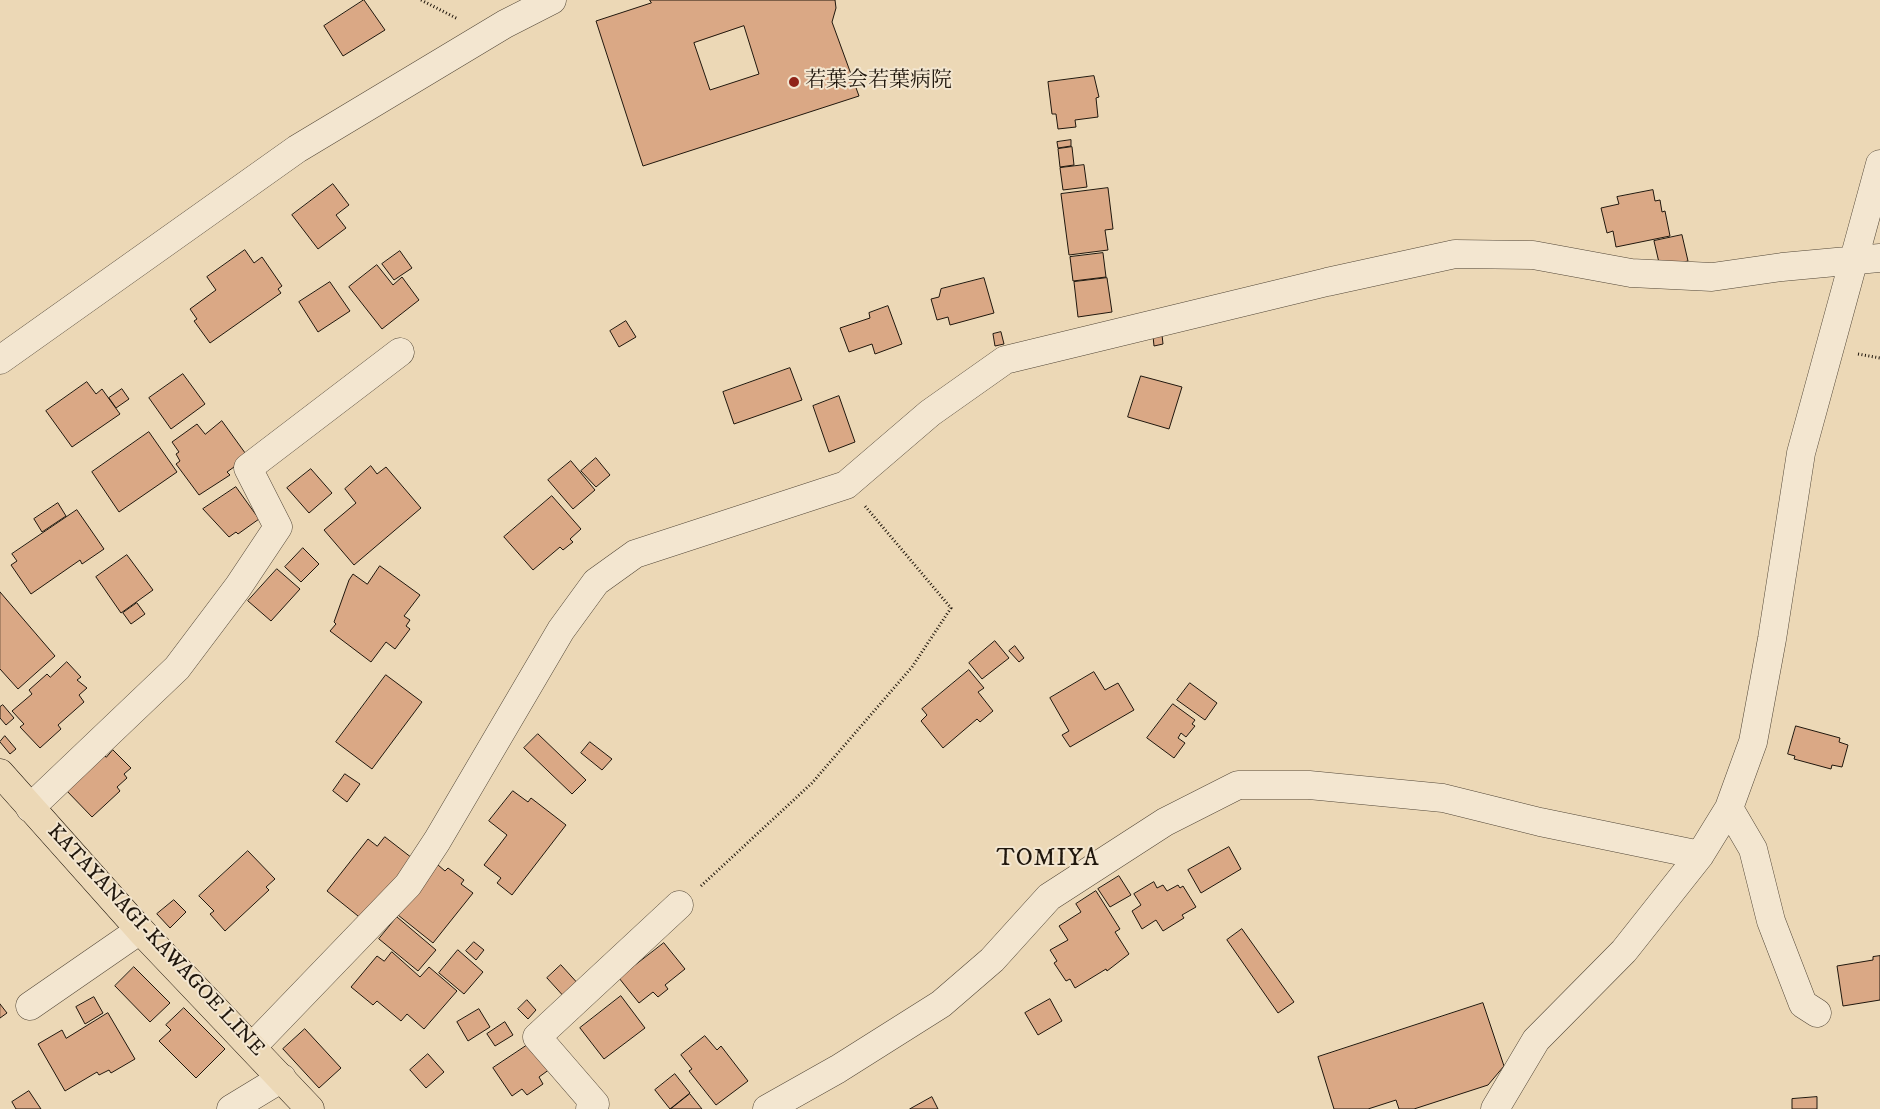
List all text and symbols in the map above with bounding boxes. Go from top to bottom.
place label: 若葉会若葉病院 [805,69,952,95]
marker: 若葉会若葉病院 [787,75,801,89]
street label: KATAYANAGI-KAWAGOE LINE [41,820,269,1062]
district label: TOMIYA [996,846,1100,874]

